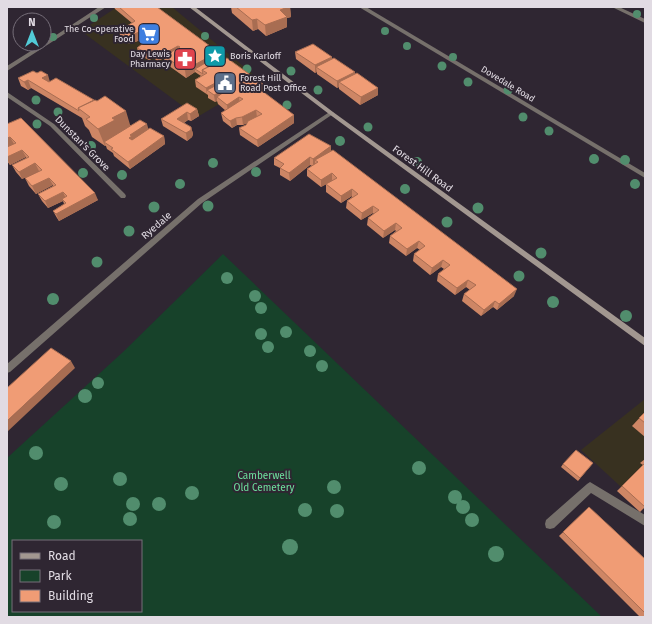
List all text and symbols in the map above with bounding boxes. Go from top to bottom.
north arrow [12,12,52,52]
text: N [28,16,36,29]
supermarket icon: The Co-operative Food [136,21,162,47]
place label: The Co-operative Food [64,24,134,44]
place icon: Boris Karloff [202,43,228,69]
pharmacy icon: Day Lewis Pharmacy [172,46,198,72]
place label: Day Lewis Pharmacy [130,49,171,69]
place label: Boris Karloff [230,51,282,61]
street label: Dovedale Road [479,64,537,104]
public building icon: Forest Hill Road Post Office [212,70,238,96]
place label: Forest Hill Road Post Office [240,73,307,93]
street label: Dunstan's Grove [52,114,112,174]
street label: Forest Hill Road [390,143,455,195]
street label: Ryedale [139,209,174,242]
park label: Camberwell Old Cemetery [234,470,295,494]
legend [12,540,142,612]
text: Road [48,549,76,563]
text: Park [48,569,72,583]
text: Building [48,589,94,603]

